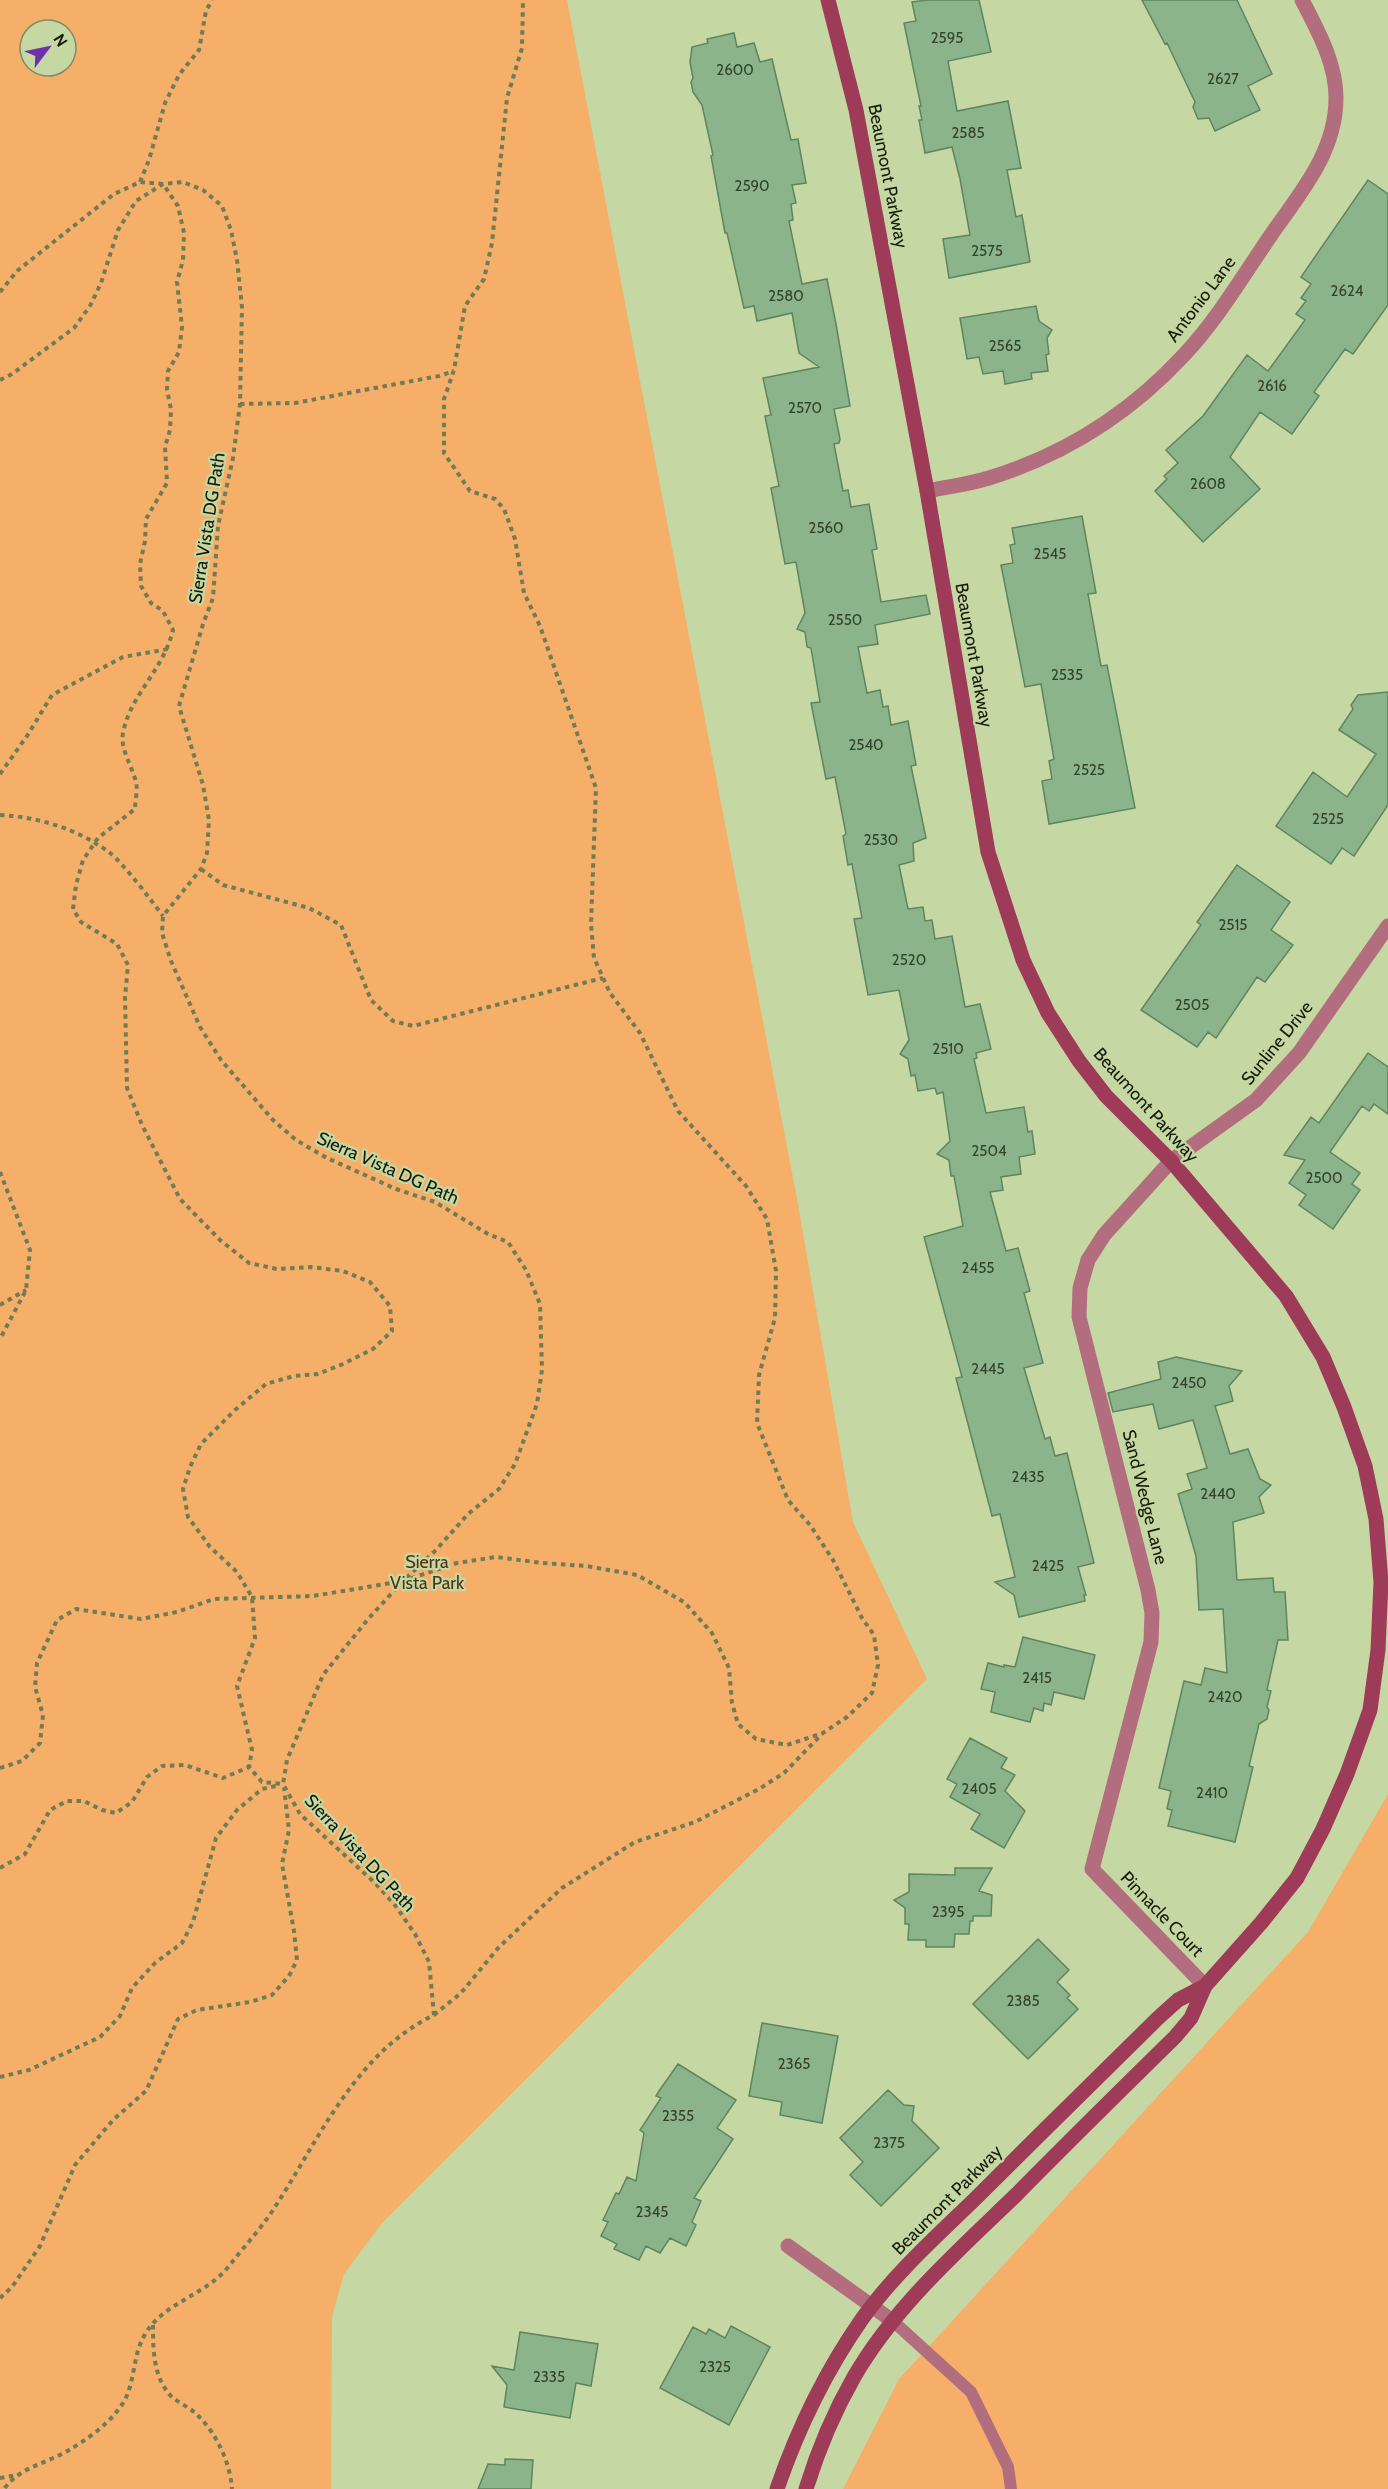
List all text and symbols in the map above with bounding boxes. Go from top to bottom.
north arrow [18,18,78,78]
house number: 2595 [931,29,963,47]
text: N [49,30,71,50]
house number: 2600 [716,61,754,79]
house number: 2627 [1207,70,1239,88]
street label: Beaumont Parkway [863,102,913,250]
house number: 2585 [951,124,985,142]
house number: 2590 [735,177,769,195]
house number: 2575 [971,242,1003,260]
street label: Antonio Lane [1162,252,1240,346]
house number: 2624 [1331,282,1364,300]
house number: 2580 [768,287,804,305]
house number: 2565 [989,337,1021,355]
house number: 2616 [1257,377,1287,395]
house number: 2570 [788,399,822,417]
street label: Sierra Vista DG Path [184,451,230,605]
house number: 2608 [1190,475,1226,493]
house number: 2560 [809,519,843,537]
house number: 2545 [1034,545,1066,563]
street label: Beaumont Parkway [950,581,998,729]
house number: 2550 [828,611,862,629]
house number: 2535 [1051,666,1083,684]
house number: 2540 [848,736,884,754]
house number: 2525 [1073,761,1105,779]
house number: 2525 [1312,810,1344,828]
house number: 2530 [864,831,898,849]
house number: 2515 [1219,916,1247,934]
house number: 2520 [892,951,926,969]
house number: 2505 [1175,996,1209,1014]
street label: Sunline Drive [1236,997,1318,1089]
house number: 2510 [932,1040,964,1058]
street label: Beaumont Parkway [1089,1043,1203,1167]
street label: Sierra Vista DG Path [314,1127,462,1209]
house number: 2504 [971,1142,1007,1160]
house number: 2500 [1306,1169,1342,1187]
house number: 2455 [962,1259,994,1277]
house number: 2445 [971,1360,1005,1378]
house number: 2450 [1171,1374,1207,1392]
street label: Sand Wedge Lane [1118,1427,1172,1567]
house number: 2435 [1012,1468,1044,1486]
house number: 2440 [1200,1485,1236,1503]
park label: Sierra Vista Park [390,1551,465,1594]
house number: 2425 [1032,1557,1064,1575]
house number: 2415 [1022,1669,1052,1687]
house number: 2420 [1208,1688,1242,1706]
house number: 2405 [961,1780,997,1798]
house number: 2410 [1196,1784,1228,1802]
street label: Sierra Vista DG Path [300,1790,420,1916]
street label: Pinnacle Court [1116,1867,1208,1961]
house number: 2395 [932,1903,964,1921]
house number: 2385 [1006,1992,1040,2010]
house number: 2365 [778,2055,810,2073]
house number: 2355 [662,2107,694,2125]
house number: 2375 [873,2134,905,2152]
street label: Beaumont Parkway [887,2140,1007,2260]
house number: 2345 [636,2203,668,2221]
house number: 2325 [699,2358,731,2376]
house number: 2335 [533,2368,565,2386]

